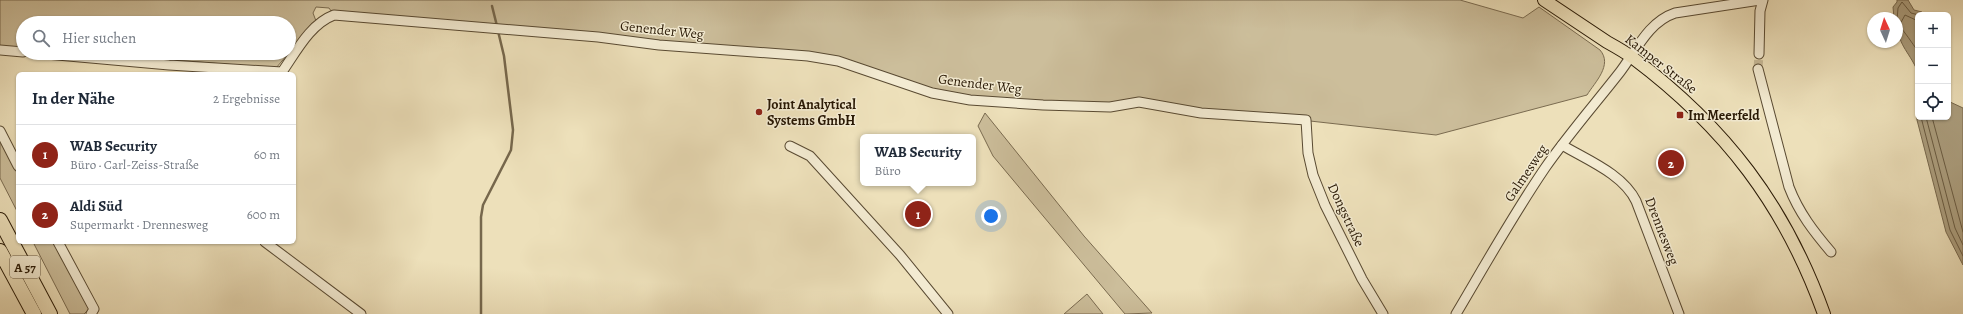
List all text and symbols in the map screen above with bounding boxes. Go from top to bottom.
north arrow [1867,12,1903,48]
map controls [1915,12,1951,120]
button: + [1915,12,1951,48]
search box [16,16,296,60]
street label: Genender Weg [619,16,705,44]
icon: search [30,27,52,49]
text: Hier suchen [62,28,136,48]
street label: Kamper Straße [1621,30,1701,98]
button: − [1915,48,1951,84]
street label: Genender Weg [937,69,1023,99]
button: locate [1915,84,1951,120]
text: In der Nähe [32,87,115,110]
text: 2 Ergebnisse [213,90,280,107]
place label: Joint Analytical Systems GmbH [767,95,856,130]
place label: Im Meerfeld [1688,106,1760,125]
marker: Joint Analytical Systems GmbH [754,107,764,117]
marker: Im Meerfeld [1675,110,1685,120]
popup [860,134,976,186]
text: WAB Security [70,136,157,156]
street label: Galmesweg [1500,141,1552,205]
text: WAB Security [875,142,962,162]
text: 1 [43,146,47,163]
text: 60 m [254,146,280,163]
pin: 2 [1658,148,1684,178]
text: Büro · Carl-Zeiss-Straße [70,156,199,173]
text: Büro [875,162,901,179]
street label: Dongstraße [1323,180,1369,250]
street label: Drennesweg [1640,194,1684,268]
text: Aldi Süd [70,196,123,216]
pin: 1 [905,199,931,229]
text: 2 [42,206,48,223]
text: 600 m [247,206,280,223]
your location [981,206,1001,226]
text: Supermarkt · Drennesweg [70,216,208,233]
road number: A 57 [10,256,40,278]

